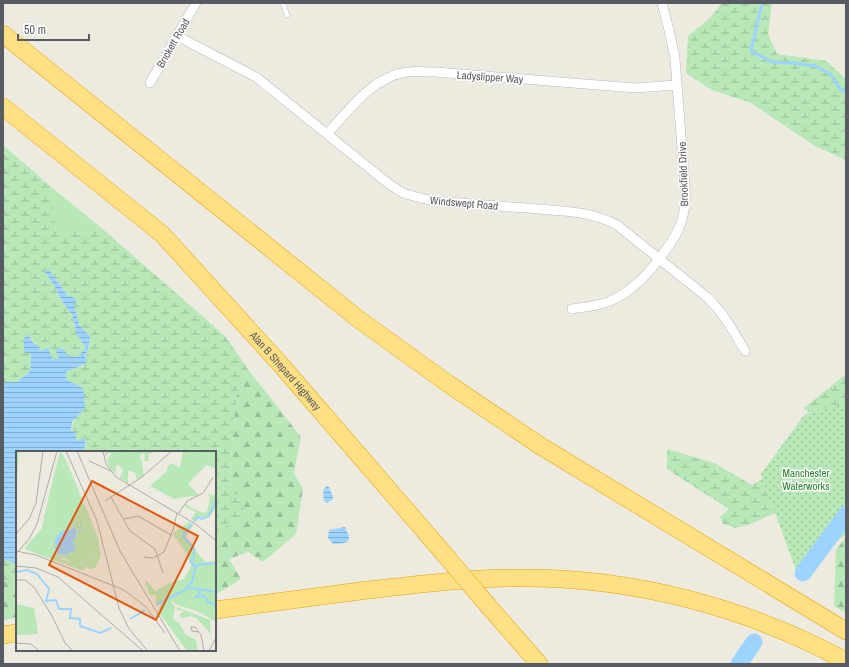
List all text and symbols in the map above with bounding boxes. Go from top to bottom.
scale bar [18,16,89,42]
street label: Brickett Road [153,16,193,70]
text: 50 m [24,22,46,38]
street label: Ladyslipper Way [456,68,524,86]
street label: Brookfield Drive [675,141,691,207]
street label: Windswept Road [429,193,499,213]
street label: Alan B Shepard Highway [246,328,325,414]
inset map [16,451,216,651]
park label: Manchester Waterworks [782,466,830,493]

